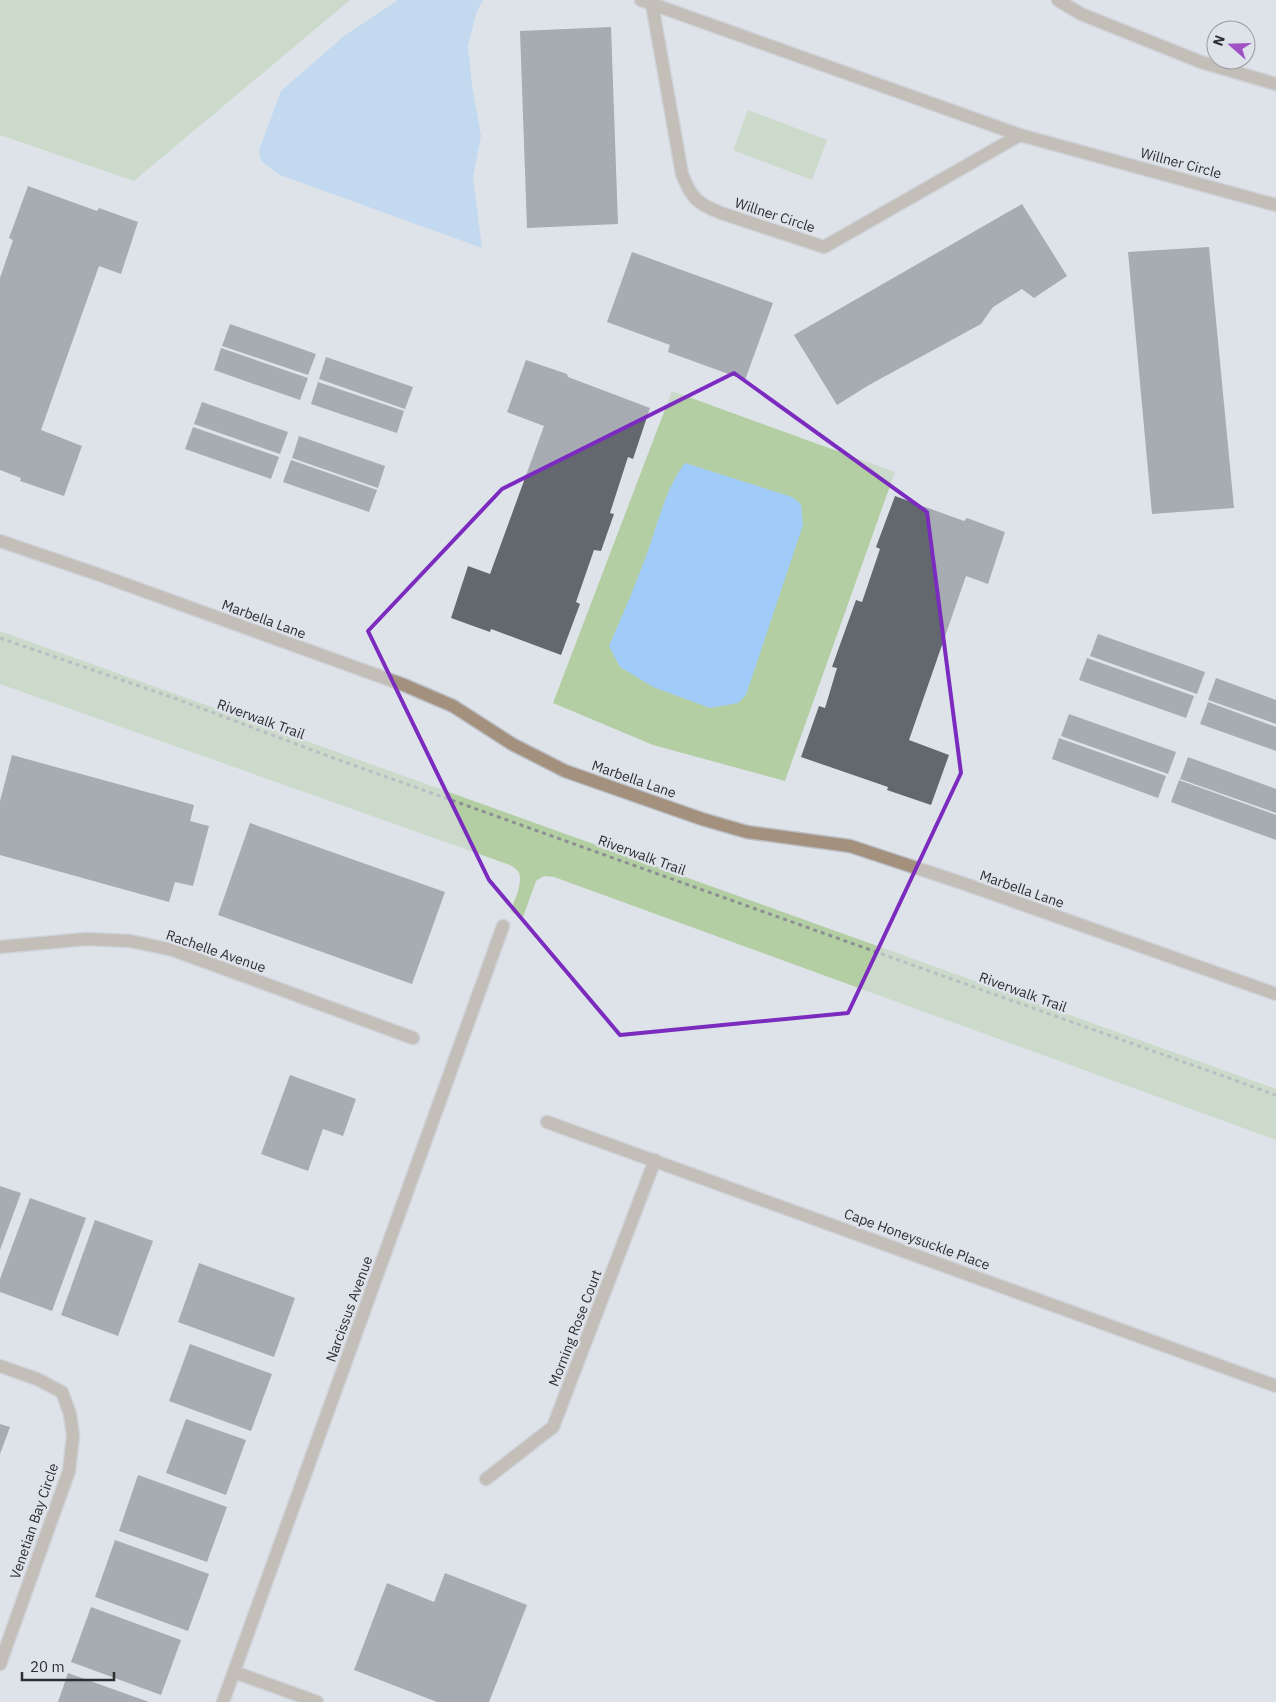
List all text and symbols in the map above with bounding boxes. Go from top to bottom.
north arrow [1206,20,1256,70]
text: N [1209,33,1229,48]
street label: Willner Circle [1138,144,1224,183]
street label: Willner Circle [733,194,818,237]
street label: Marbella Lane [219,595,309,643]
street label: Riverwalk Trail [215,695,307,743]
street label: Marbella Lane [589,756,679,802]
street label: Riverwalk Trail [596,831,688,879]
street label: Marbella Lane [977,866,1067,912]
street label: Rachelle Avenue [164,926,269,977]
street label: Riverwalk Trail [977,968,1069,1016]
street label: Cape Honeysuckle Place [842,1204,993,1274]
street label: Narcissus Avenue [321,1253,377,1364]
street label: Morning Rose Court [544,1267,606,1389]
street label: Venetian Bay Circle [6,1460,62,1581]
scale bar [22,1650,115,1682]
text: 20 m [30,1657,65,1676]

